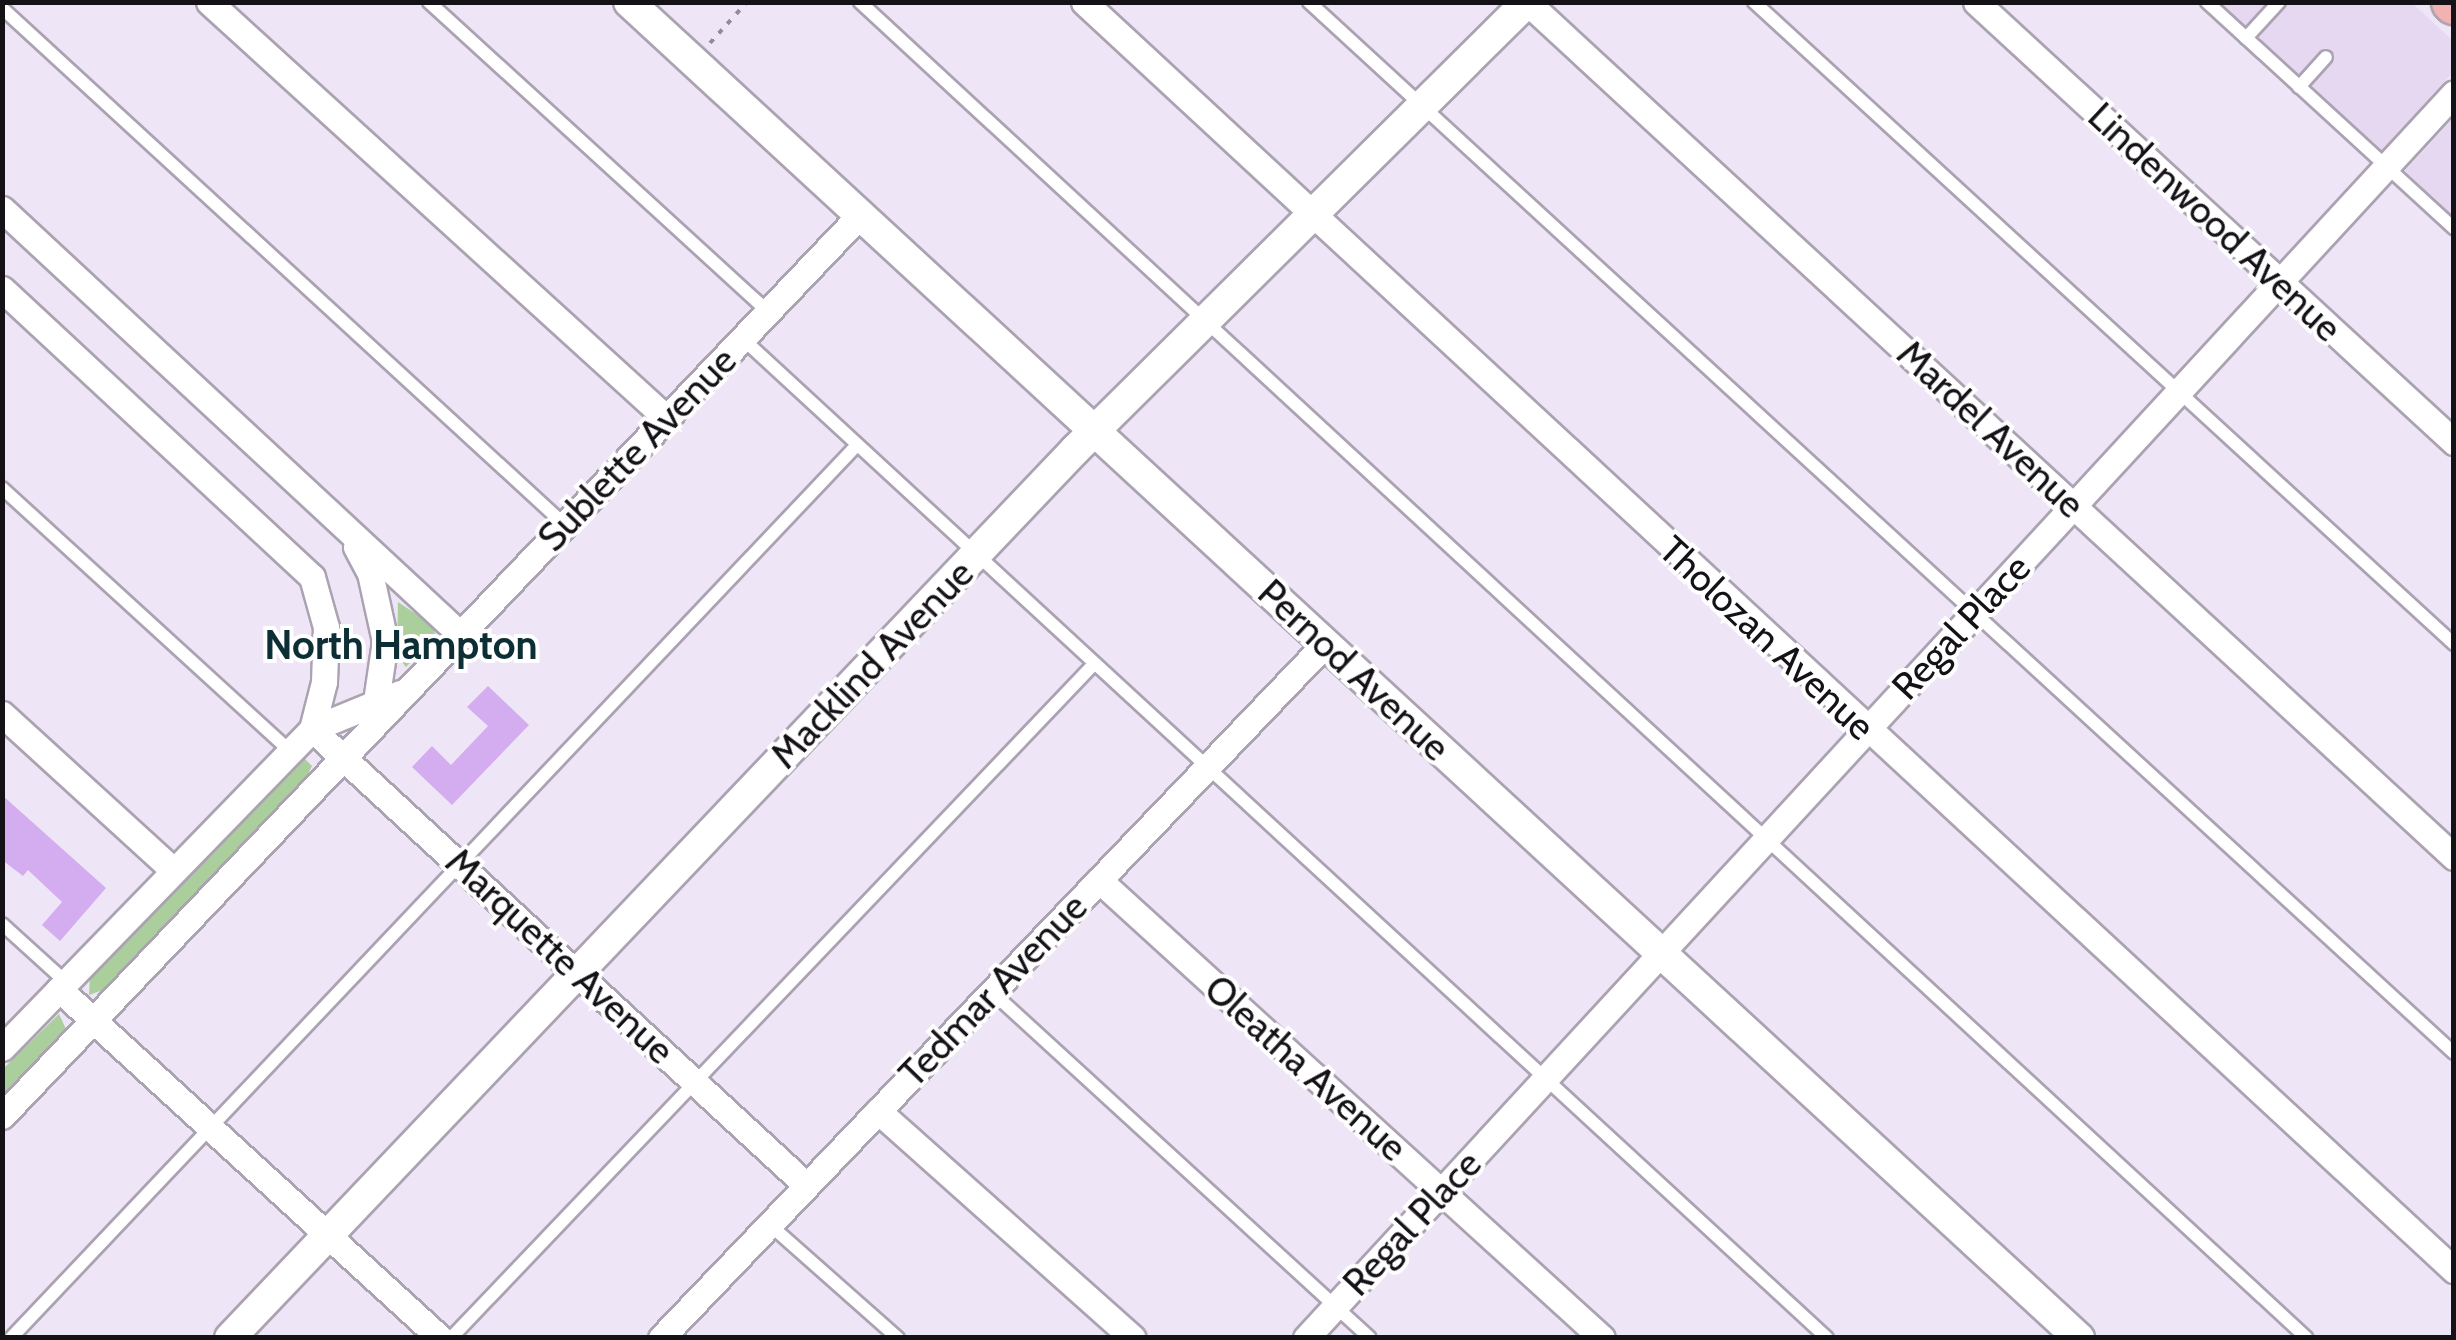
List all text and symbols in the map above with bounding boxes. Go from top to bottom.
street label: Lindenwood Avenue [2079,93,2351,351]
street label: Mardel Avenue [1888,331,2094,527]
street label: Sublette Avenue [528,338,746,560]
street label: Tholozan Avenue [1650,527,1884,749]
street label: Regal Place [1882,545,2040,709]
street label: Macklind Avenue [761,550,983,778]
street label: Pernod Avenue [1249,570,1459,770]
district label: North Hampton [264,621,538,669]
street label: Marquette Avenue [437,839,683,1073]
street label: Tedmar Avenue [890,884,1096,1096]
street label: Oleatha Avenue [1196,965,1416,1171]
street label: Regal Place [1333,1141,1491,1305]

